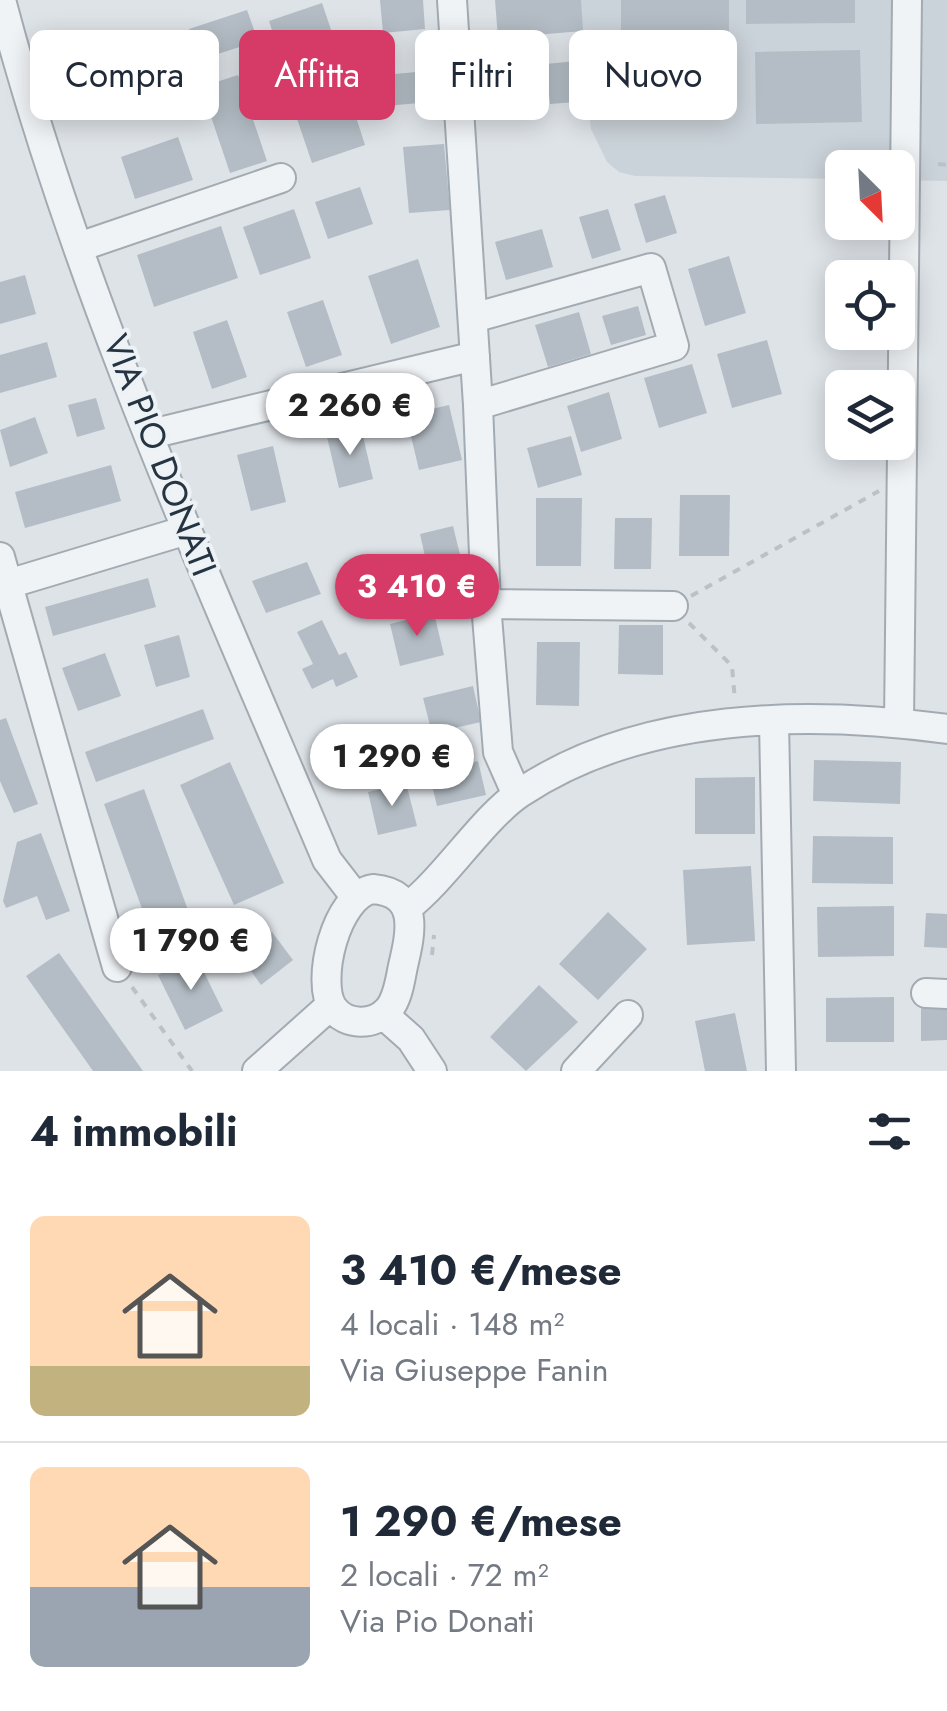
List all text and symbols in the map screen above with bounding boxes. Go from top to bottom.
chip: Compra [30,30,219,120]
chip: Affitta [239,30,395,120]
chip: Filtri [415,30,549,120]
chip: Nuovo [569,30,737,120]
north arrow [825,150,915,240]
map controls [825,150,915,460]
button: locate [825,260,915,350]
street label: VIA PIO DONATI [91,327,229,583]
button: layers [825,370,915,460]
pin: 2 260 € [258,373,442,458]
text: 2 260 € [288,382,412,428]
pin: 3 410 € [325,554,509,639]
text: 3 410 € [357,563,477,609]
pin: 1 290 € [300,724,484,809]
text: 1 290 € [332,733,452,779]
pin: 1 790 € [99,908,283,993]
text: 1 790 € [132,917,250,963]
text: 4 immobili [30,1101,238,1162]
icon: filters [862,1104,917,1159]
text: 3 410 €/mese [340,1240,622,1301]
icon: home [110,1256,230,1376]
text: 4 locali · 148 m² [340,1301,564,1347]
text: Via Giuseppe Fanin [340,1347,609,1393]
text: 1 290 €/mese [340,1491,622,1552]
icon: home [110,1507,230,1627]
text: 2 locali · 72 m² [340,1552,548,1598]
text: Via Pio Donati [340,1598,535,1644]

